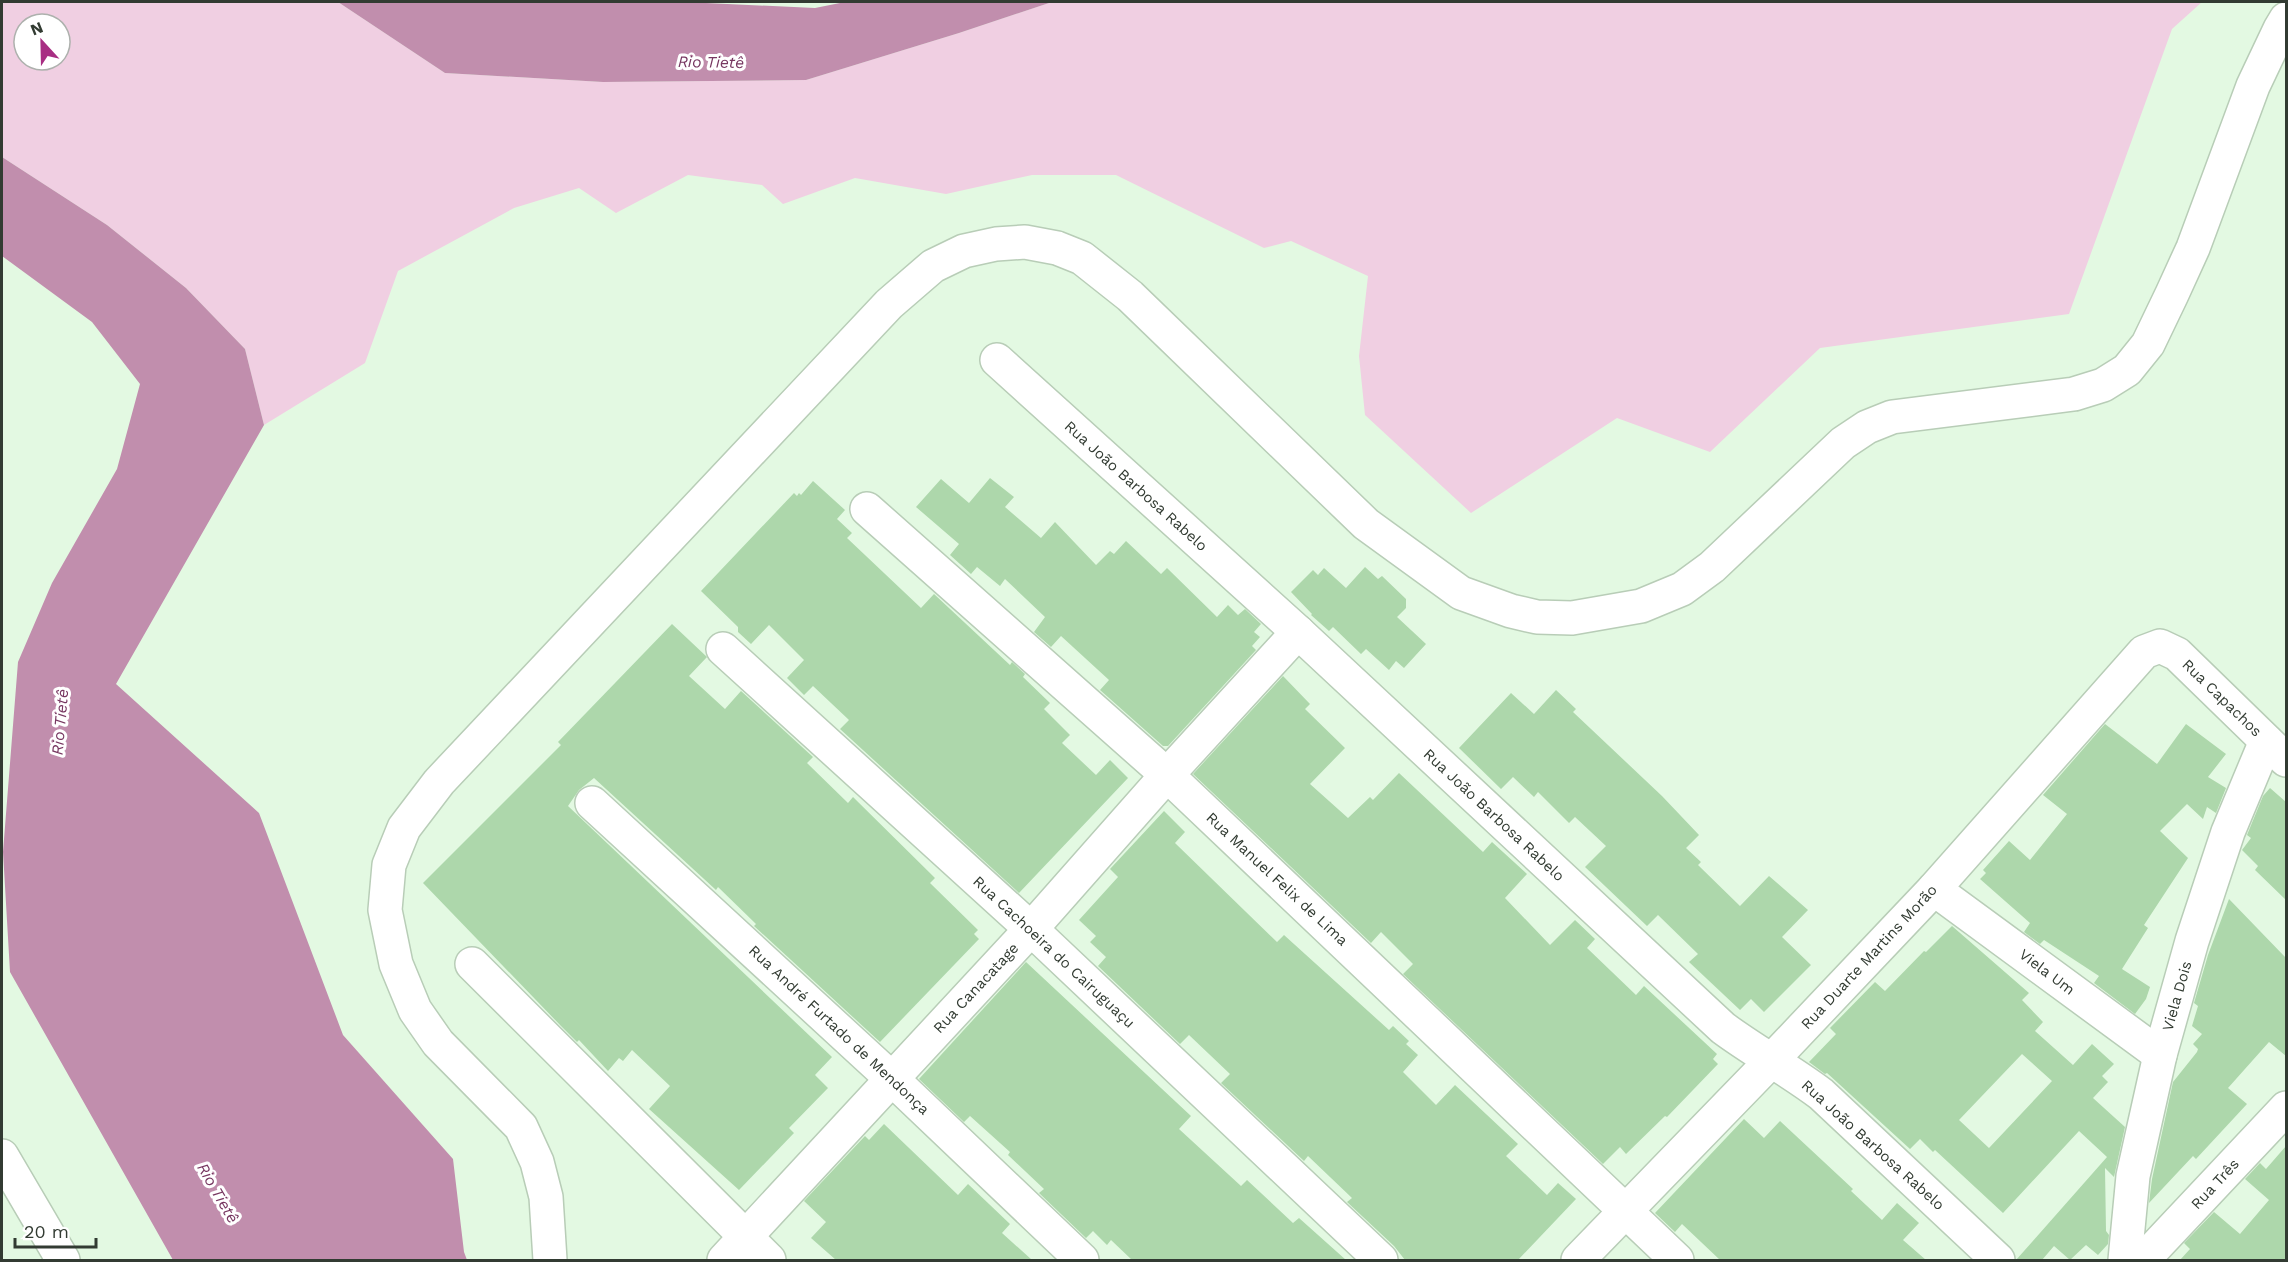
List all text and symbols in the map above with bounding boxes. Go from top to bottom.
north arrow [12,12,72,72]
text: N [28,18,46,40]
water label: Rio Tietê [678,52,744,72]
street label: Rua João Barbosa Rabelo [1061,417,1211,555]
street label: Rua Capachos [2178,656,2266,741]
water label: Rio Tietê [48,688,72,756]
street label: Rua João Barbosa Rabelo [1420,745,1568,885]
street label: Rua Manuel Felix de Lima [1202,809,1352,950]
street label: Rua Cachoeira do Cairuguaçu [969,872,1139,1032]
street label: Rua Duarte Martins Morão [1797,881,1941,1033]
street label: Rua Canacatage [930,939,1022,1037]
street label: Rua André Furtado de Mendonça [745,942,933,1119]
street label: Viela Um [2016,945,2078,999]
street label: Viela Dois [2158,959,2196,1033]
street label: Rua João Barbosa Rabelo [1798,1076,1948,1214]
street label: Rua Três [2187,1155,2243,1213]
water label: Rio Tietê [193,1160,243,1226]
scale bar [15,1211,96,1249]
text: 20 m [24,1221,69,1242]

